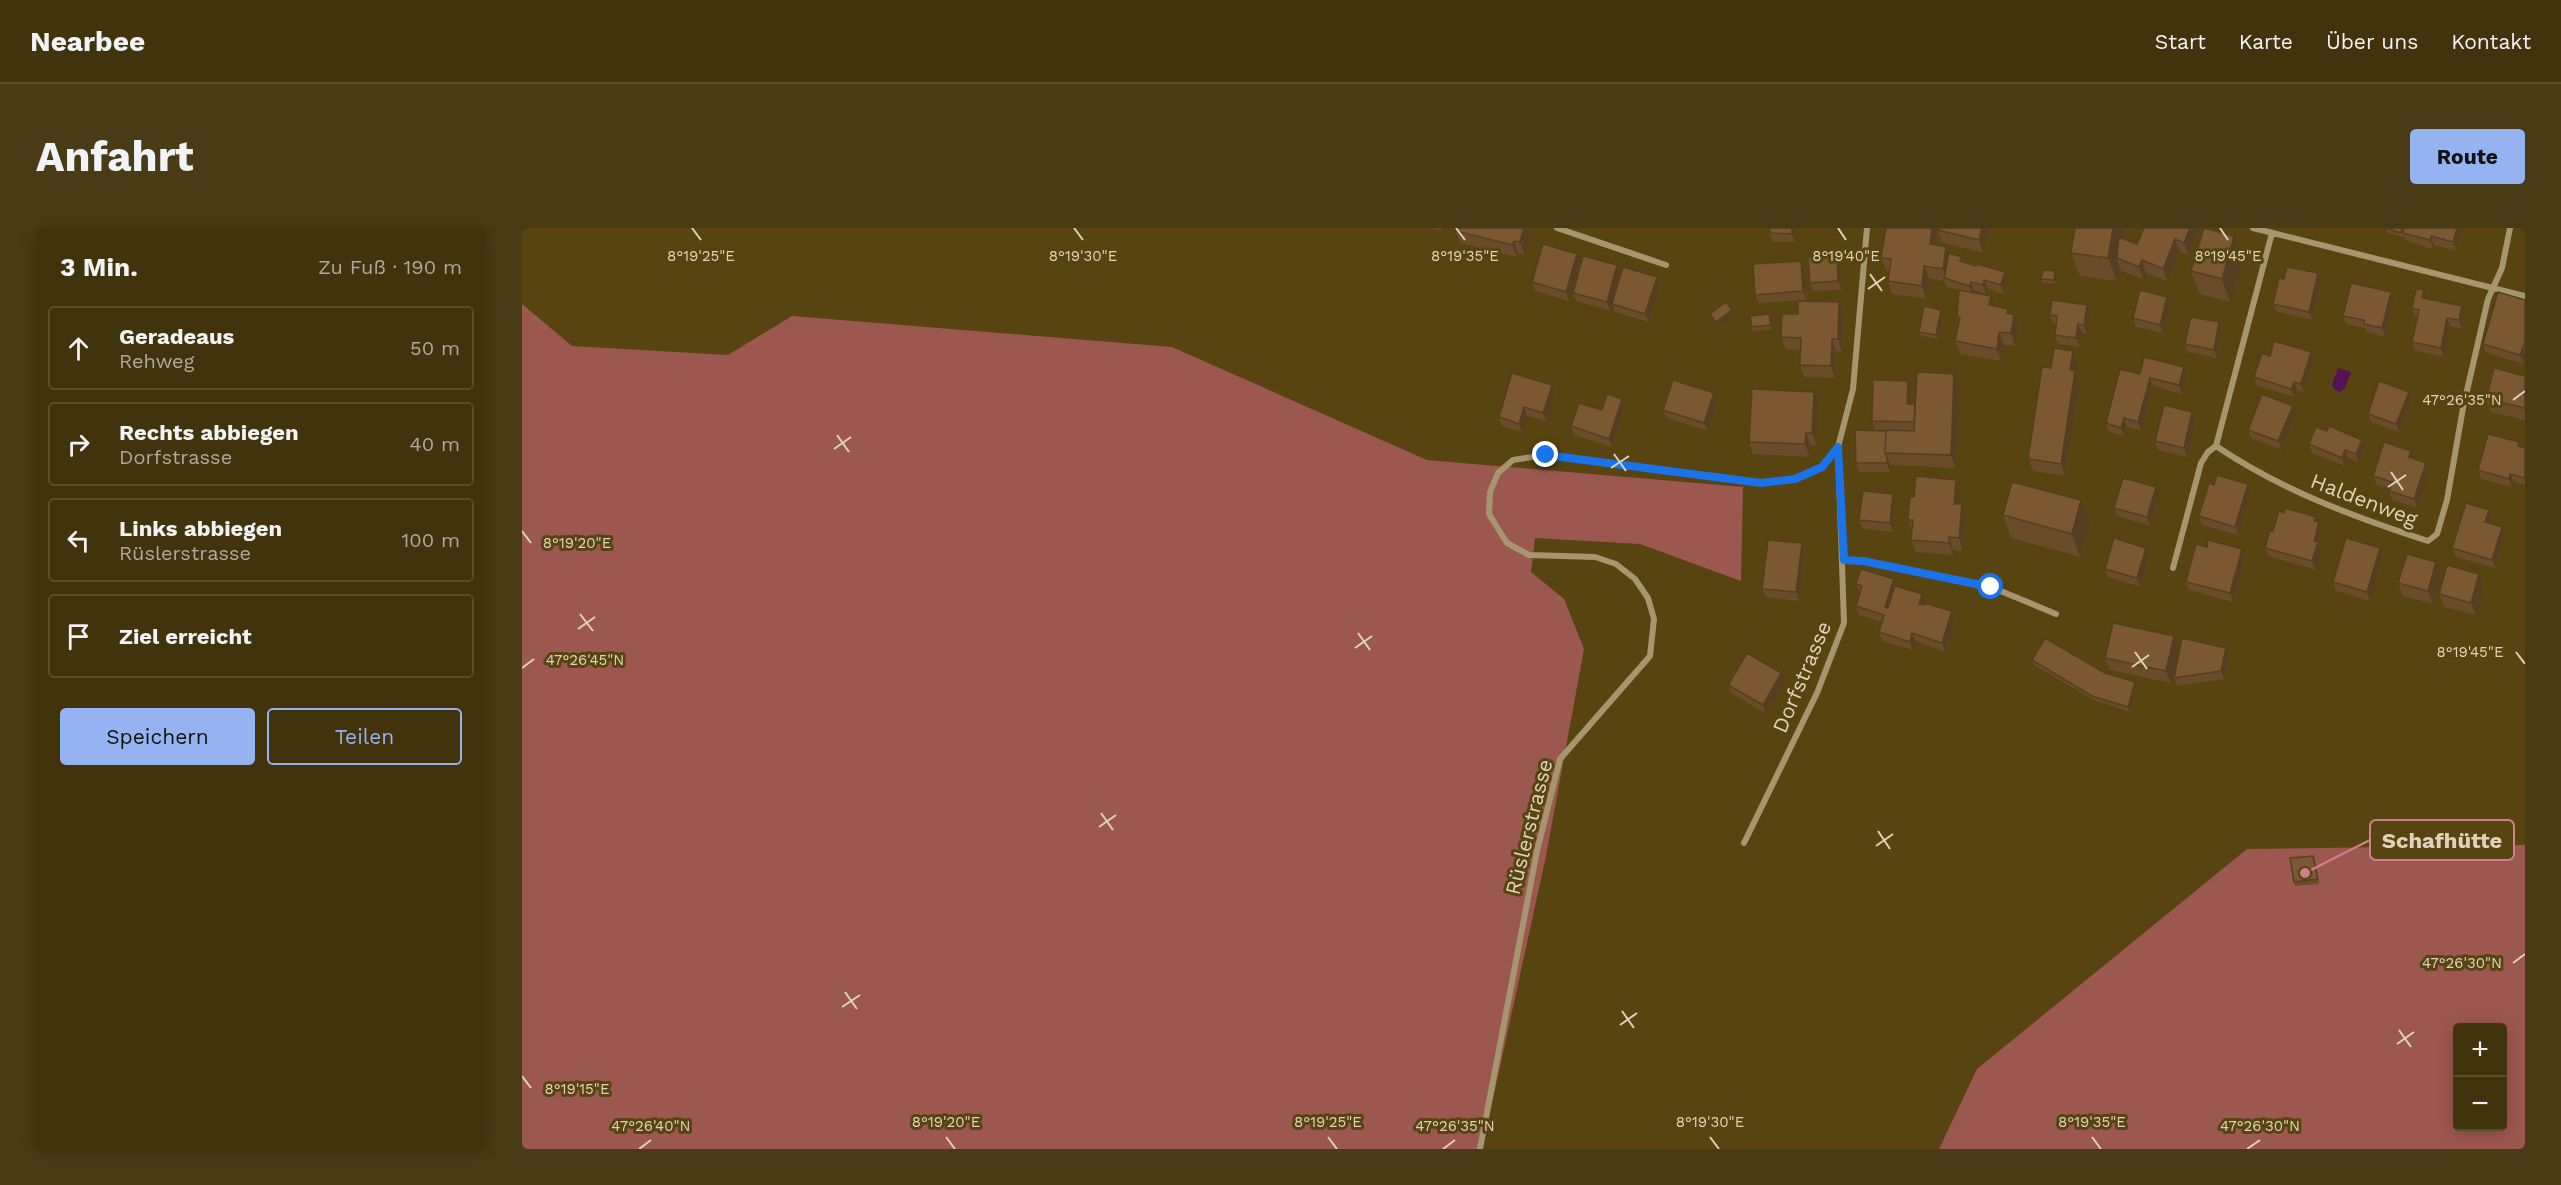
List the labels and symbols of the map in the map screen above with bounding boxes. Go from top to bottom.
text: 8°19'25"E [667,247,735,265]
text: 8°19'30"E [1049,247,1117,265]
text: 8°19'35"E [1431,247,1499,265]
text: 8°19'40"E [1812,247,1880,265]
text: 8°19'45"E [2195,247,2261,265]
text: 47°26'35"N [2422,391,2502,409]
route end [1532,441,1558,467]
street label: Haldenweg [2307,468,2422,532]
text: 8°19'20"E [543,534,611,552]
route start [1977,573,2003,599]
street label: Dorfstrasse [1767,617,1836,736]
text: 8°19'45"E [2437,643,2503,661]
text: 47°26'45"N [546,651,624,669]
street label: Rüslerstrasse [1500,757,1557,897]
callout: Schafhütte [2370,820,2514,860]
text: Schafhütte [2382,828,2502,853]
text: 47°26'30"N [2422,954,2502,972]
text: 8°19'15"E [545,1080,609,1098]
text: 8°19'20"E [912,1113,980,1131]
text: 8°19'25"E [1294,1113,1362,1131]
text: 8°19'30"E [1676,1113,1744,1131]
text: 8°19'35"E [2058,1113,2126,1131]
text: 47°26'40"N [611,1117,691,1135]
text: 47°26'35"N [1415,1117,1495,1135]
text: 47°26'30"N [2220,1117,2300,1135]

